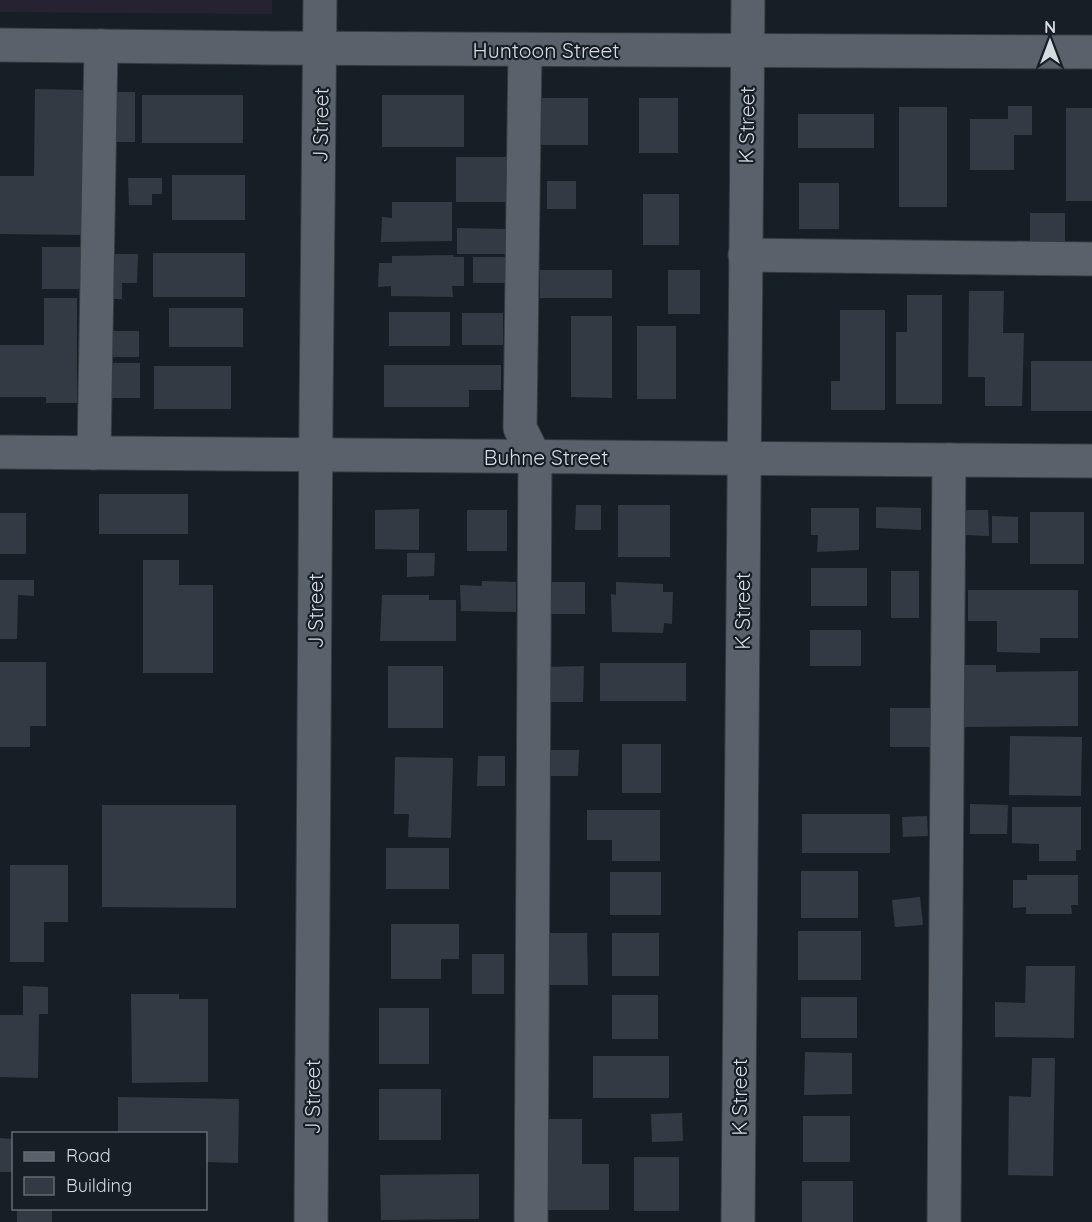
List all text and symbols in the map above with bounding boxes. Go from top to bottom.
north arrow [1020,12,1080,72]
text: N [1044,17,1056,37]
street label: Huntoon Street [473,37,619,63]
street label: K Street [732,86,760,164]
street label: J Street [306,87,334,163]
street label: Buhne Street [484,444,608,470]
street label: K Street [729,572,755,650]
street label: J Street [302,573,328,649]
street label: K Street [726,1058,752,1136]
street label: J Street [299,1059,325,1135]
legend [12,1132,207,1210]
text: Road [66,1144,111,1167]
text: Building [66,1174,132,1197]

